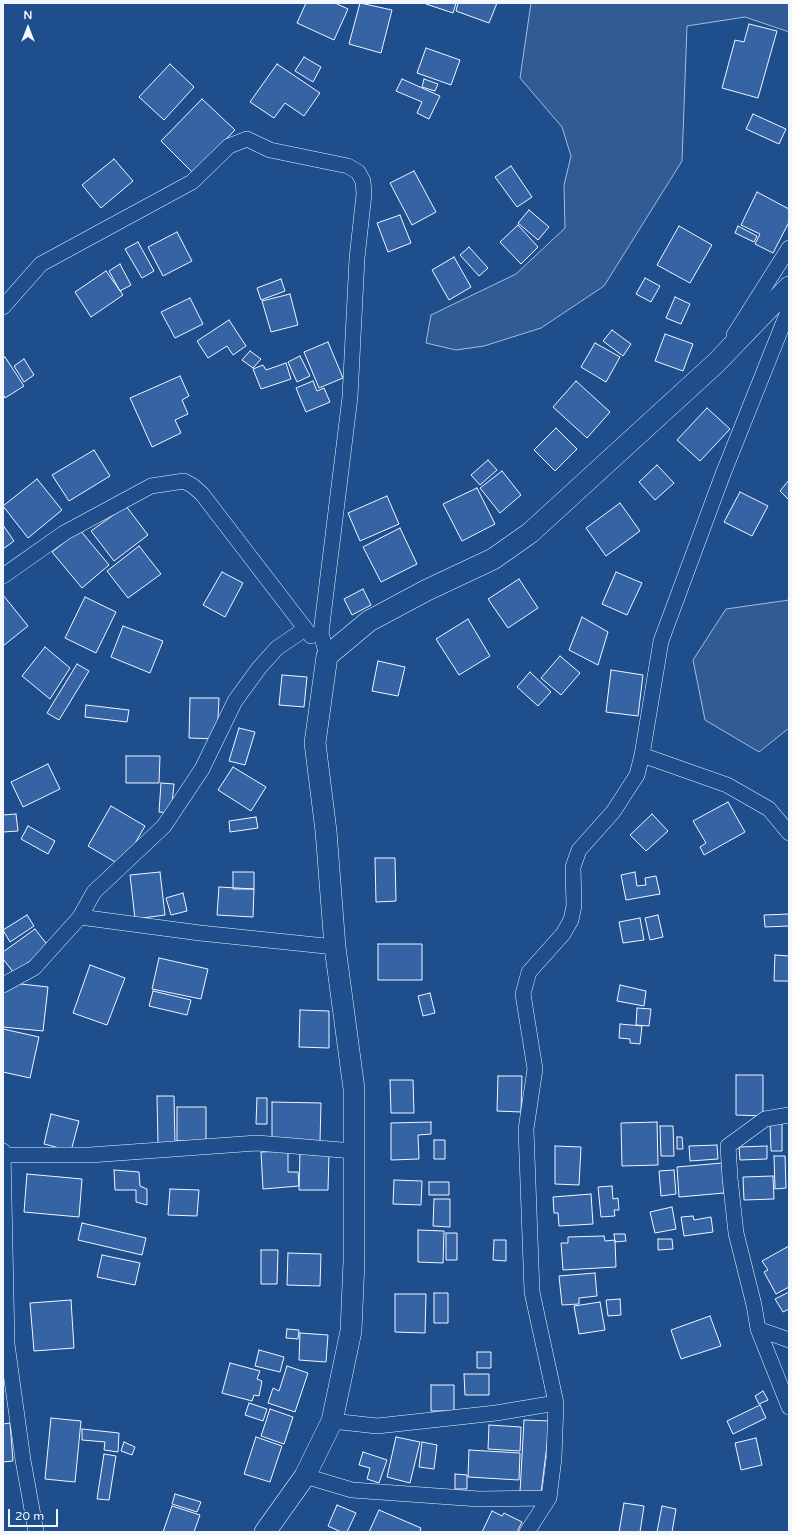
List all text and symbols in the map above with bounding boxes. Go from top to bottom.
north arrow [8,8,48,48]
text: N [24,9,32,22]
scale bar [10,1501,60,1527]
text: 20 m [15,1509,44,1523]

